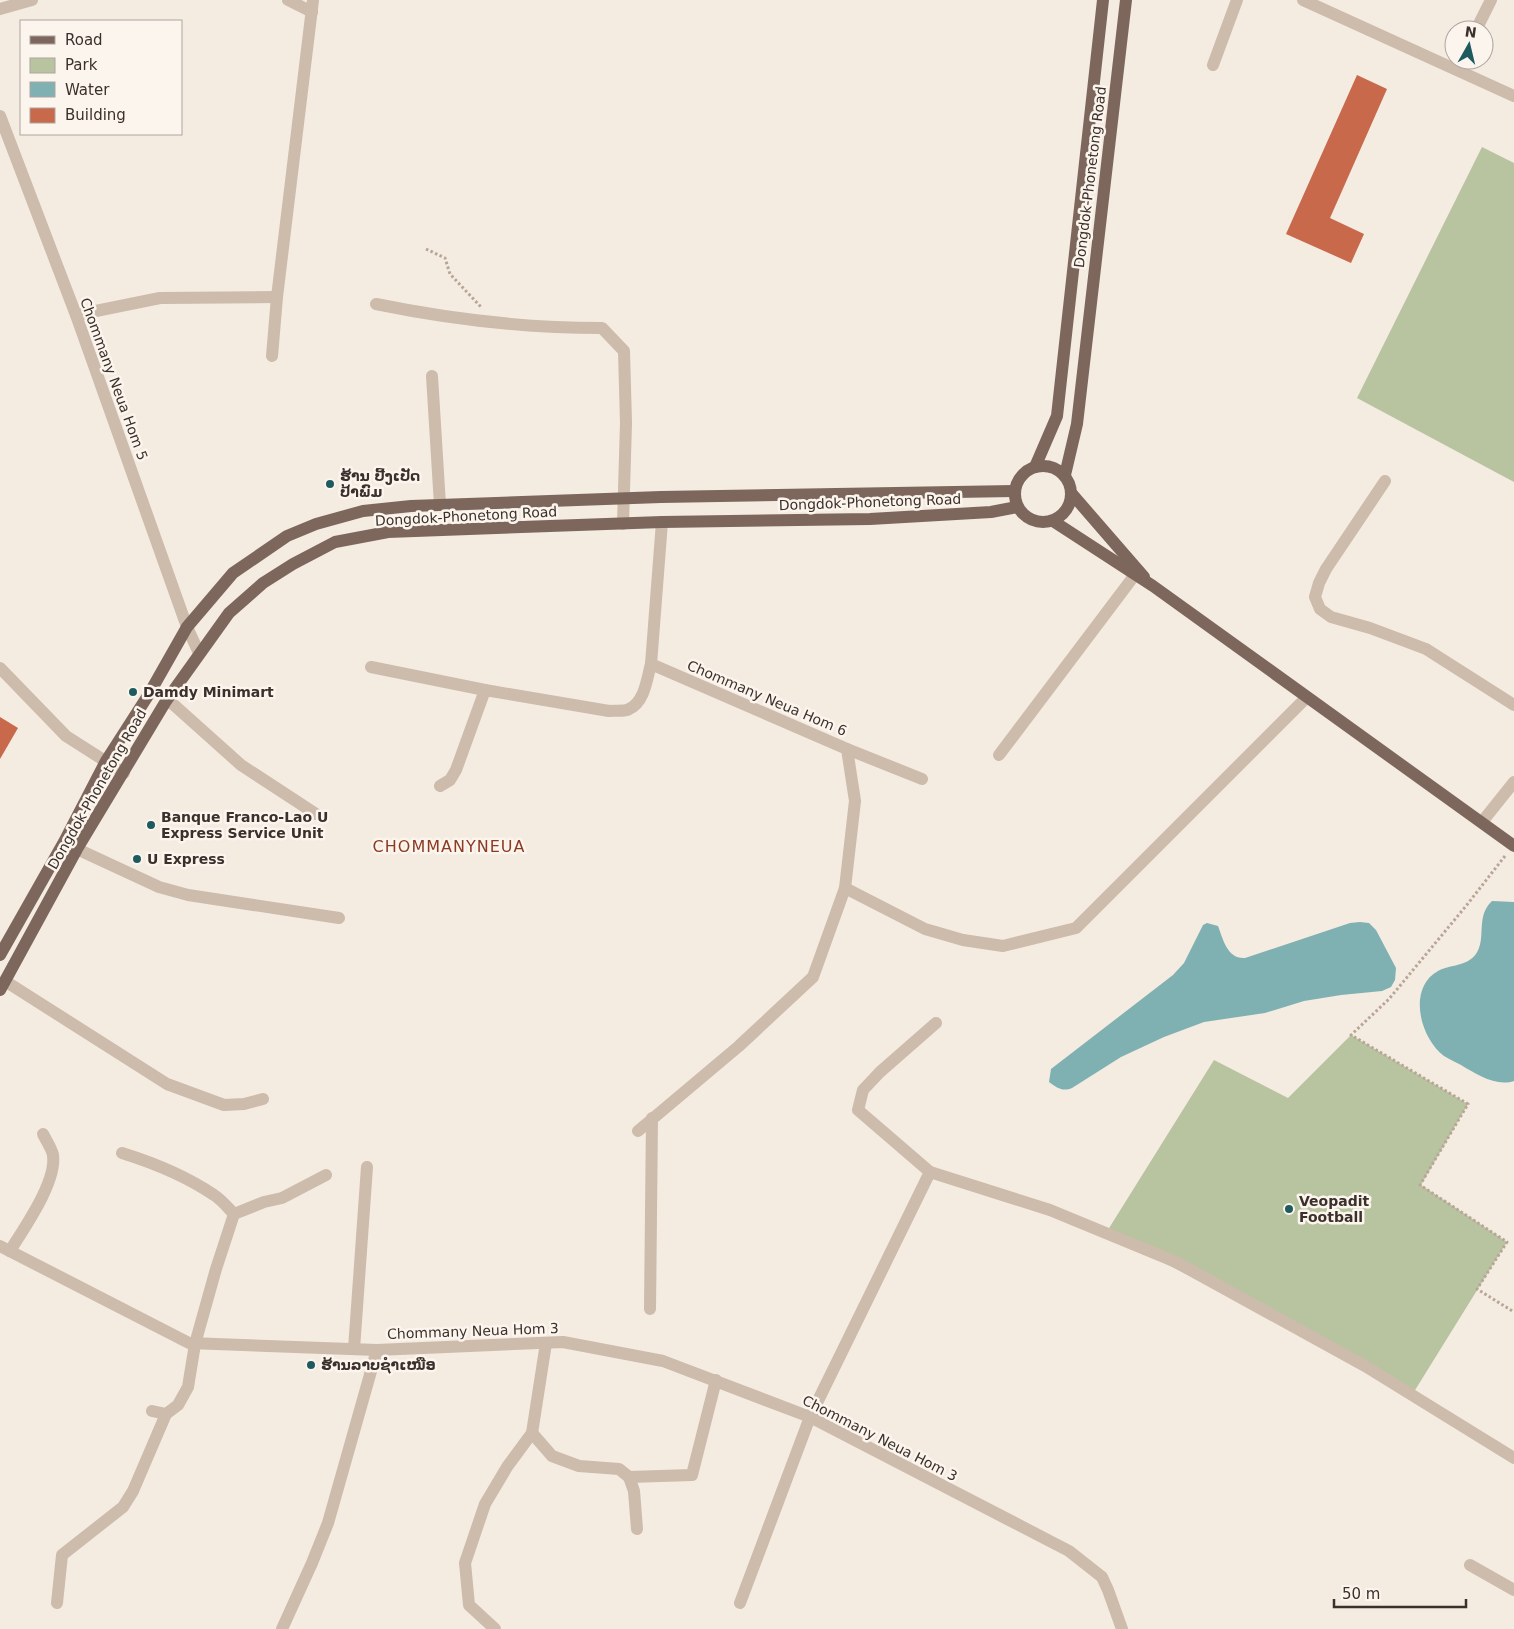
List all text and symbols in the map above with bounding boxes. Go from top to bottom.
legend [20,20,182,135]
north arrow [1444,20,1494,70]
text: N [1464,23,1478,41]
text: Road [65,31,103,49]
text: Park [65,56,98,74]
text: Water [65,81,110,99]
street label: Dongdok-Phonetong Road [1071,85,1109,269]
text: Building [65,106,126,124]
street label: Chommany Neua Hom 5 [77,296,151,462]
place label: ຮ້ານ ປີ້ງເປັດ ປ້າພົມ [340,467,420,500]
marker: ຮ້ານ ປີ້ງເປັດ ປ້າພົມ [324,478,336,490]
street label: Dongdok-Phonetong Road [779,491,961,513]
street label: Dongdok-Phonetong Road [374,503,558,529]
street label: Chommany Neua Hom 6 [685,657,849,739]
place label: Damdy Minimart [143,684,274,700]
marker: Damdy Minimart [127,686,139,698]
street label: Dongdok-Phonetong Road [44,706,150,872]
place label: Banque Franco-Lao U Express Service Unit [161,809,328,841]
marker: Banque Franco-Lao U Express Service Unit [145,819,157,831]
district label: CHOMMANYNEUA [373,837,525,856]
place label: U Express [147,851,225,867]
marker: U Express [131,853,143,865]
place label: Veopadit Football [1299,1193,1369,1225]
marker: Veopadit Football [1283,1203,1295,1215]
street label: Chommany Neua Hom 3 [387,1320,559,1342]
place label: ຮ້ານລາບຊຳເໜືອ [321,1356,436,1374]
marker: ຮ້ານລາບຊຳເໜືອ [305,1359,317,1371]
street label: Chommany Neua Hom 3 [800,1392,960,1484]
scale bar [1334,1576,1466,1608]
text: 50 m [1342,1585,1380,1603]

